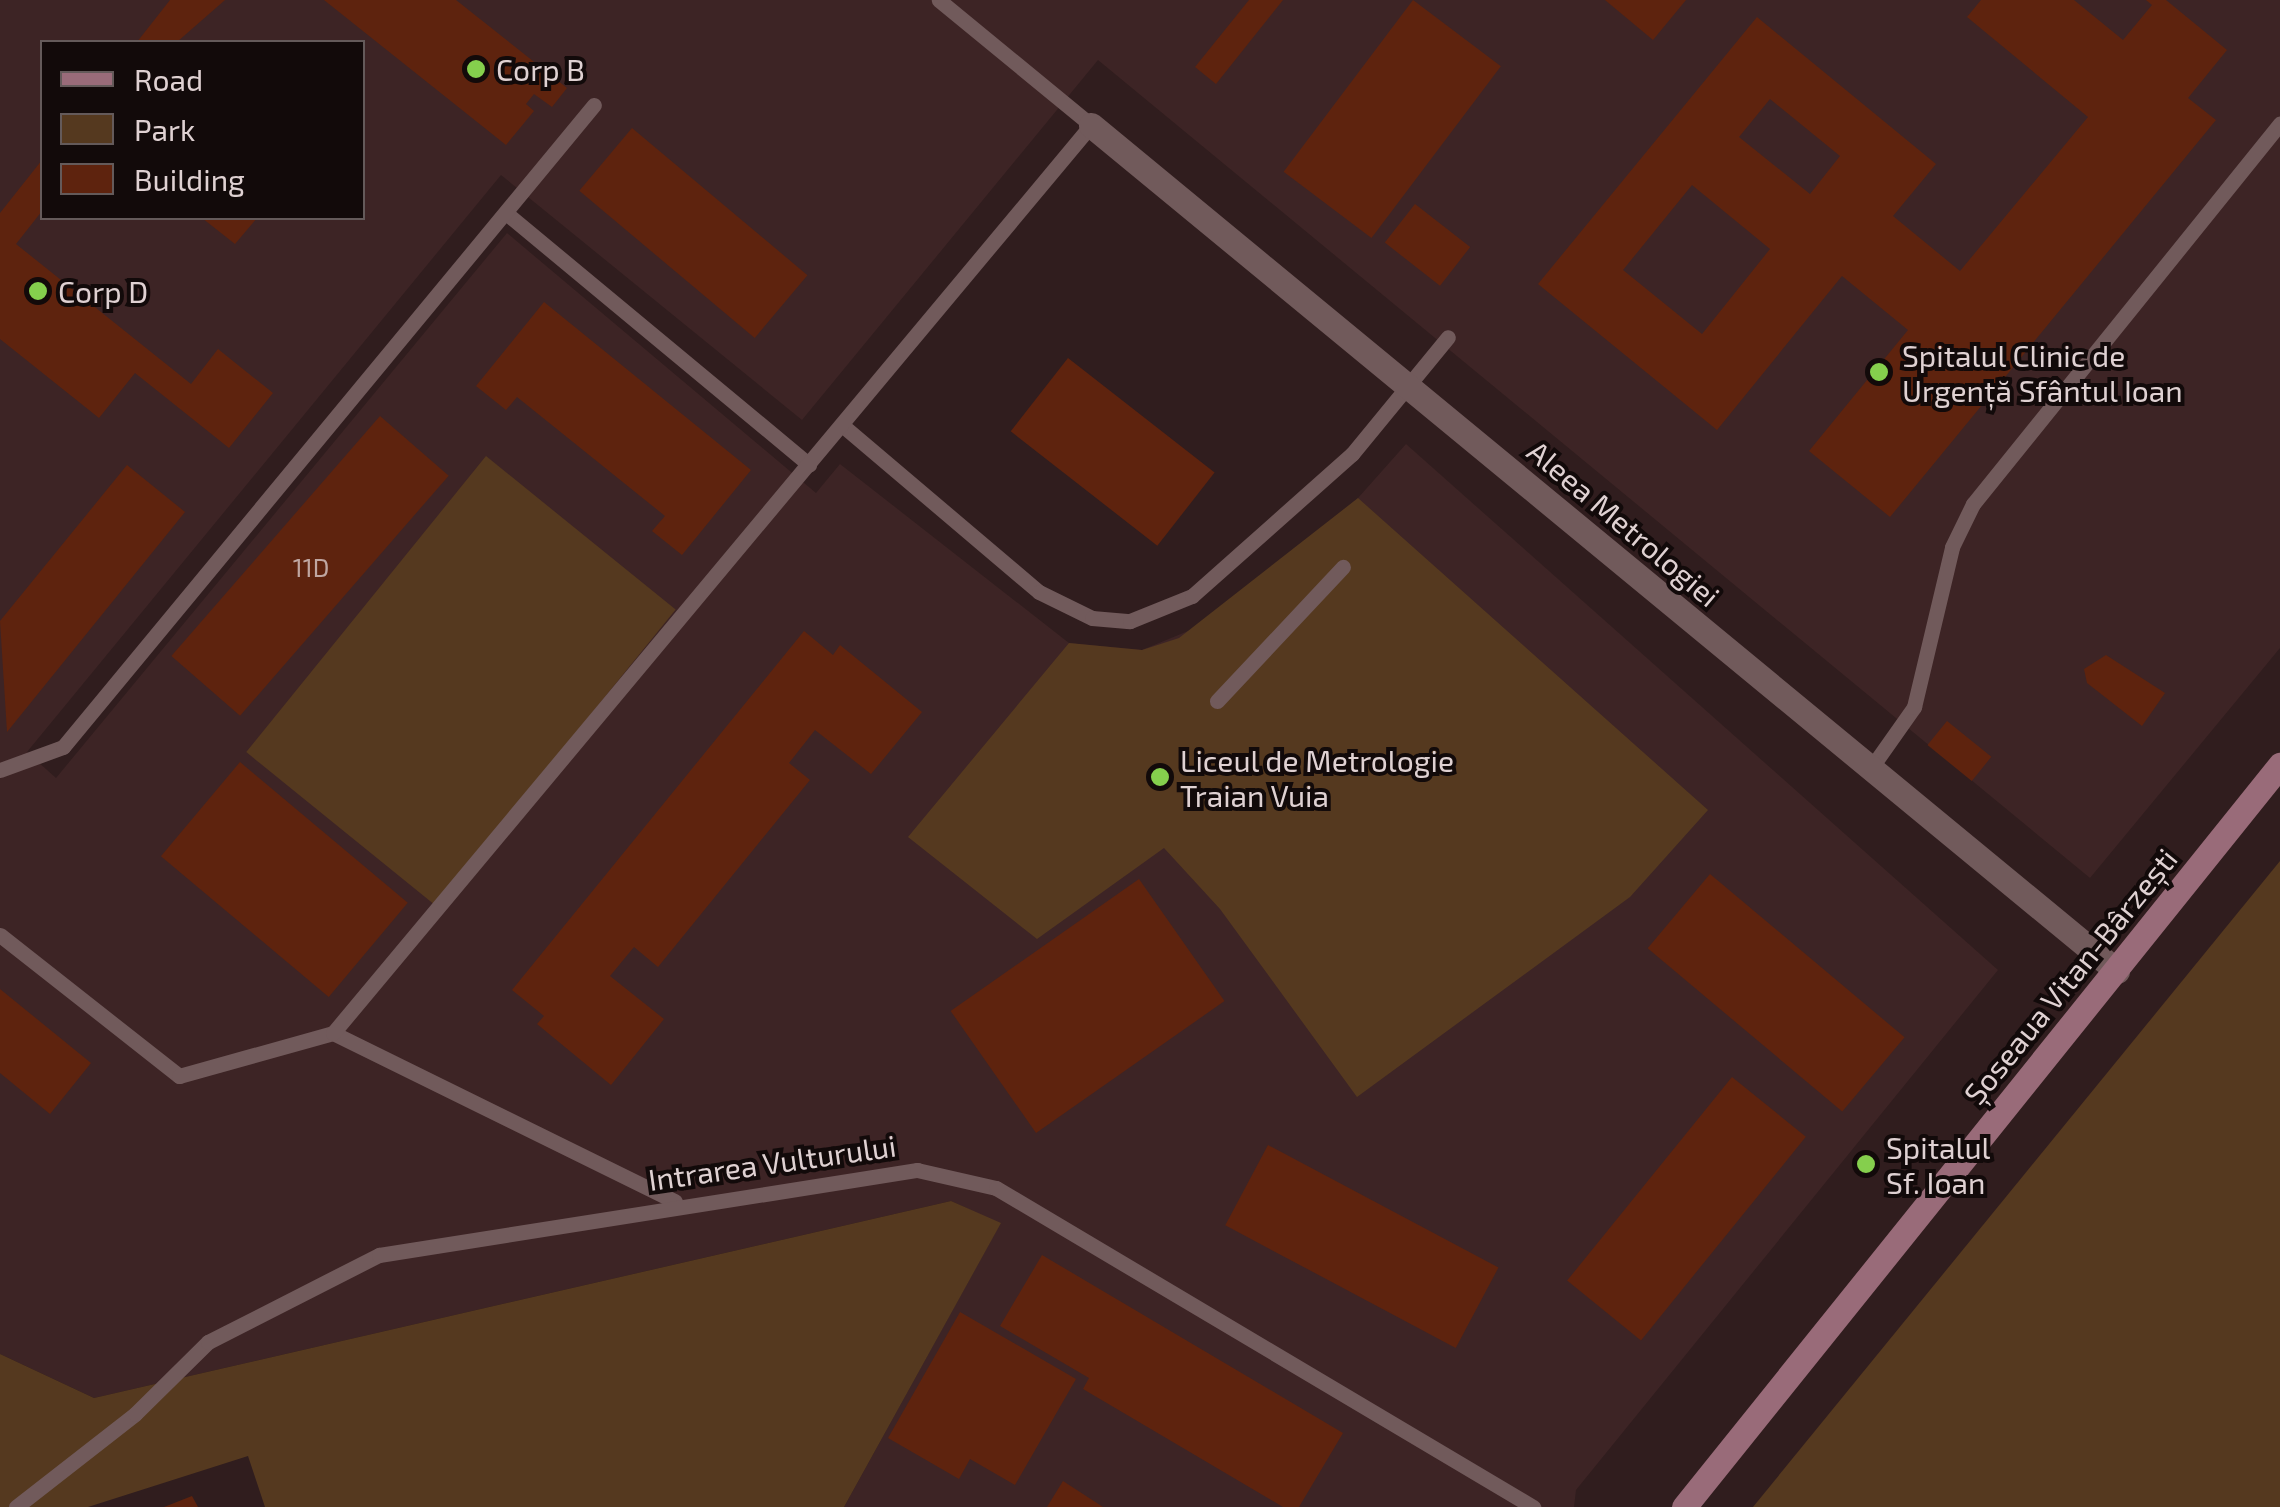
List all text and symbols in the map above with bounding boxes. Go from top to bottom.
legend [40,40,365,220]
place label: Corp B [496,51,585,87]
marker: Corp B [465,58,487,80]
text: Road [134,61,203,97]
text: Park [134,111,195,147]
text: Building [134,161,245,197]
place label: Corp D [58,273,148,309]
marker: Corp D [27,280,49,302]
place label: Spitalul Clinic de Urgență Sfântul Ioan [1902,337,2184,408]
marker: Spitalul Clinic de Urgență Sfântul Ioan [1866,359,1892,385]
street label: Aleea Metrologiei [1521,432,1727,614]
house number: 11D [293,552,329,582]
place label: Liceul de Metrologie Traian Vuia [1180,742,1455,812]
marker: Liceul de Metrologie Traian Vuia [1149,766,1171,788]
street label: Șoseaua Vitan-Bârzești [1956,841,2184,1111]
street label: Intrarea Vulturului [645,1127,899,1197]
place label: Spitalul Sf. Ioan [1886,1129,1990,1200]
marker: Spitalul Sf. Ioan [1855,1153,1877,1175]

